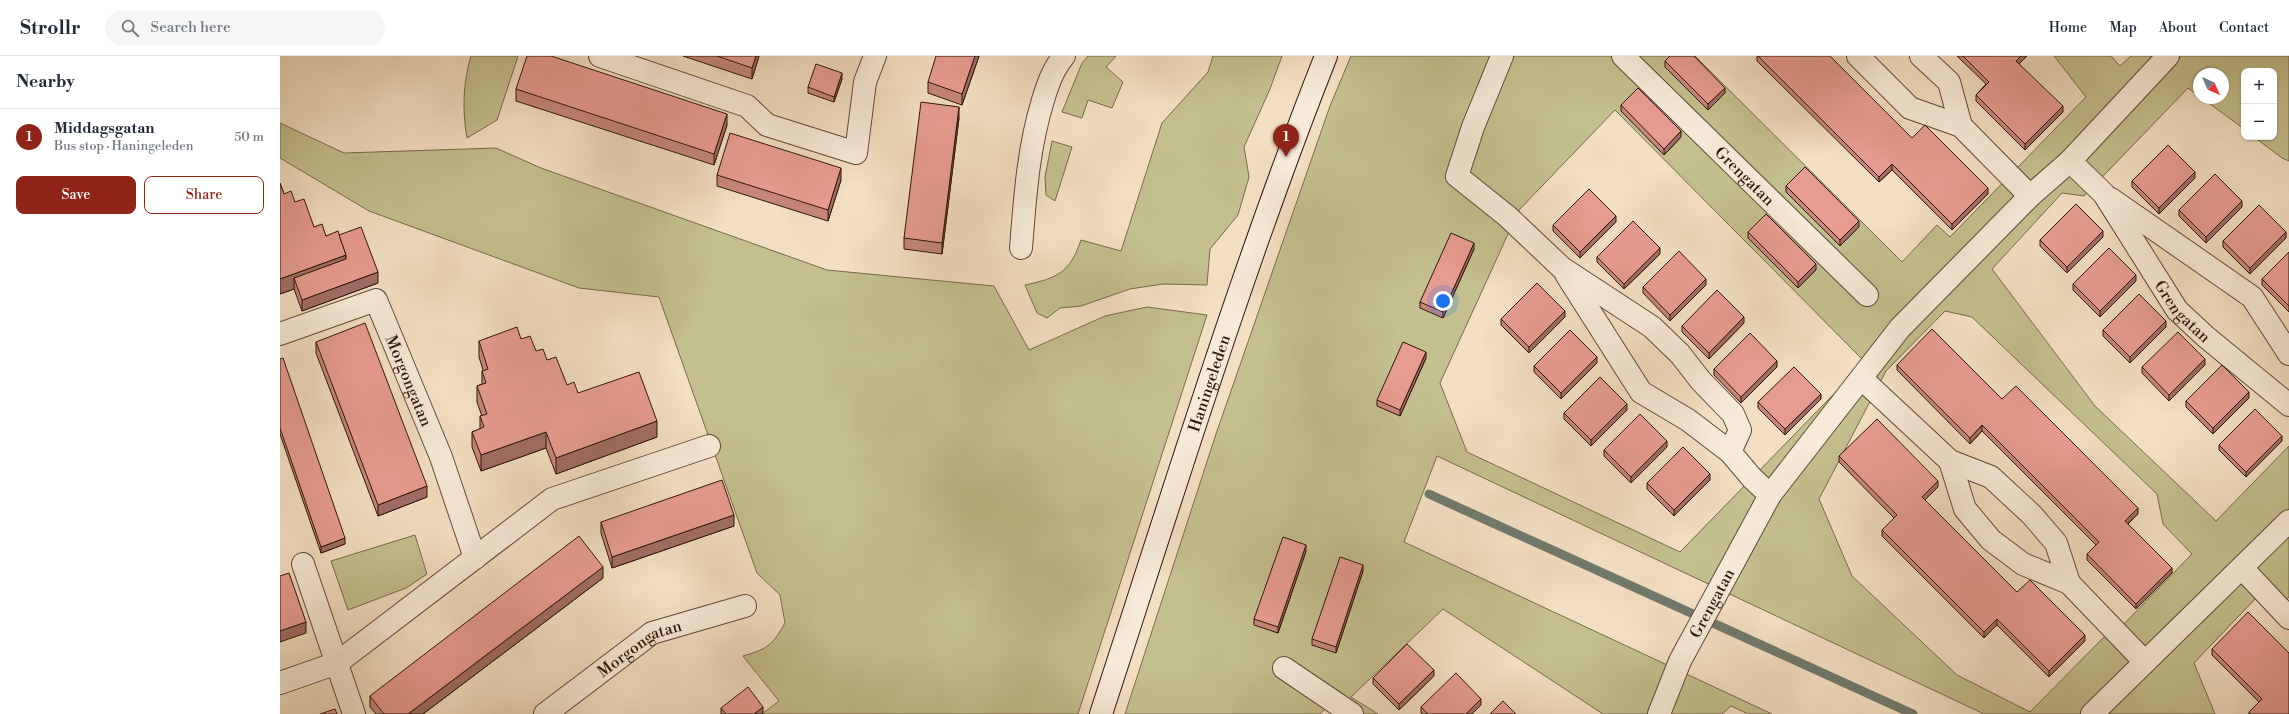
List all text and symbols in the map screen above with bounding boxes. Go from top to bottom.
search box [105,10,385,46]
text: Strollr [20,16,81,40]
icon: search [119,17,141,39]
text: Search here [151,18,231,37]
text: Home [2049,19,2087,37]
text: Map [2109,19,2137,37]
text: About [2159,19,2197,37]
text: Contact [2219,19,2269,37]
north arrow [2193,68,2229,104]
map controls [2241,68,2277,140]
button: + [2241,68,2277,104]
text: Nearby [16,71,75,93]
button: − [2241,104,2277,140]
text: Middagsgatan [54,119,154,138]
pin: 1 [1273,124,1299,157]
text: 1 [26,129,32,145]
text: 50 m [234,129,264,145]
text: Bus stop · Haningeleden [54,138,194,154]
street label: Grengatan [1710,143,1779,210]
button: Save [16,176,136,214]
button: Share [144,176,264,214]
street label: Grengatan [2150,277,2215,347]
your location [1433,291,1453,311]
street label: Morgongatan [381,332,436,430]
street label: Haningeleden [1184,332,1235,435]
street label: Grengatan [1685,565,1740,642]
street label: Morgongatan [593,616,684,682]

